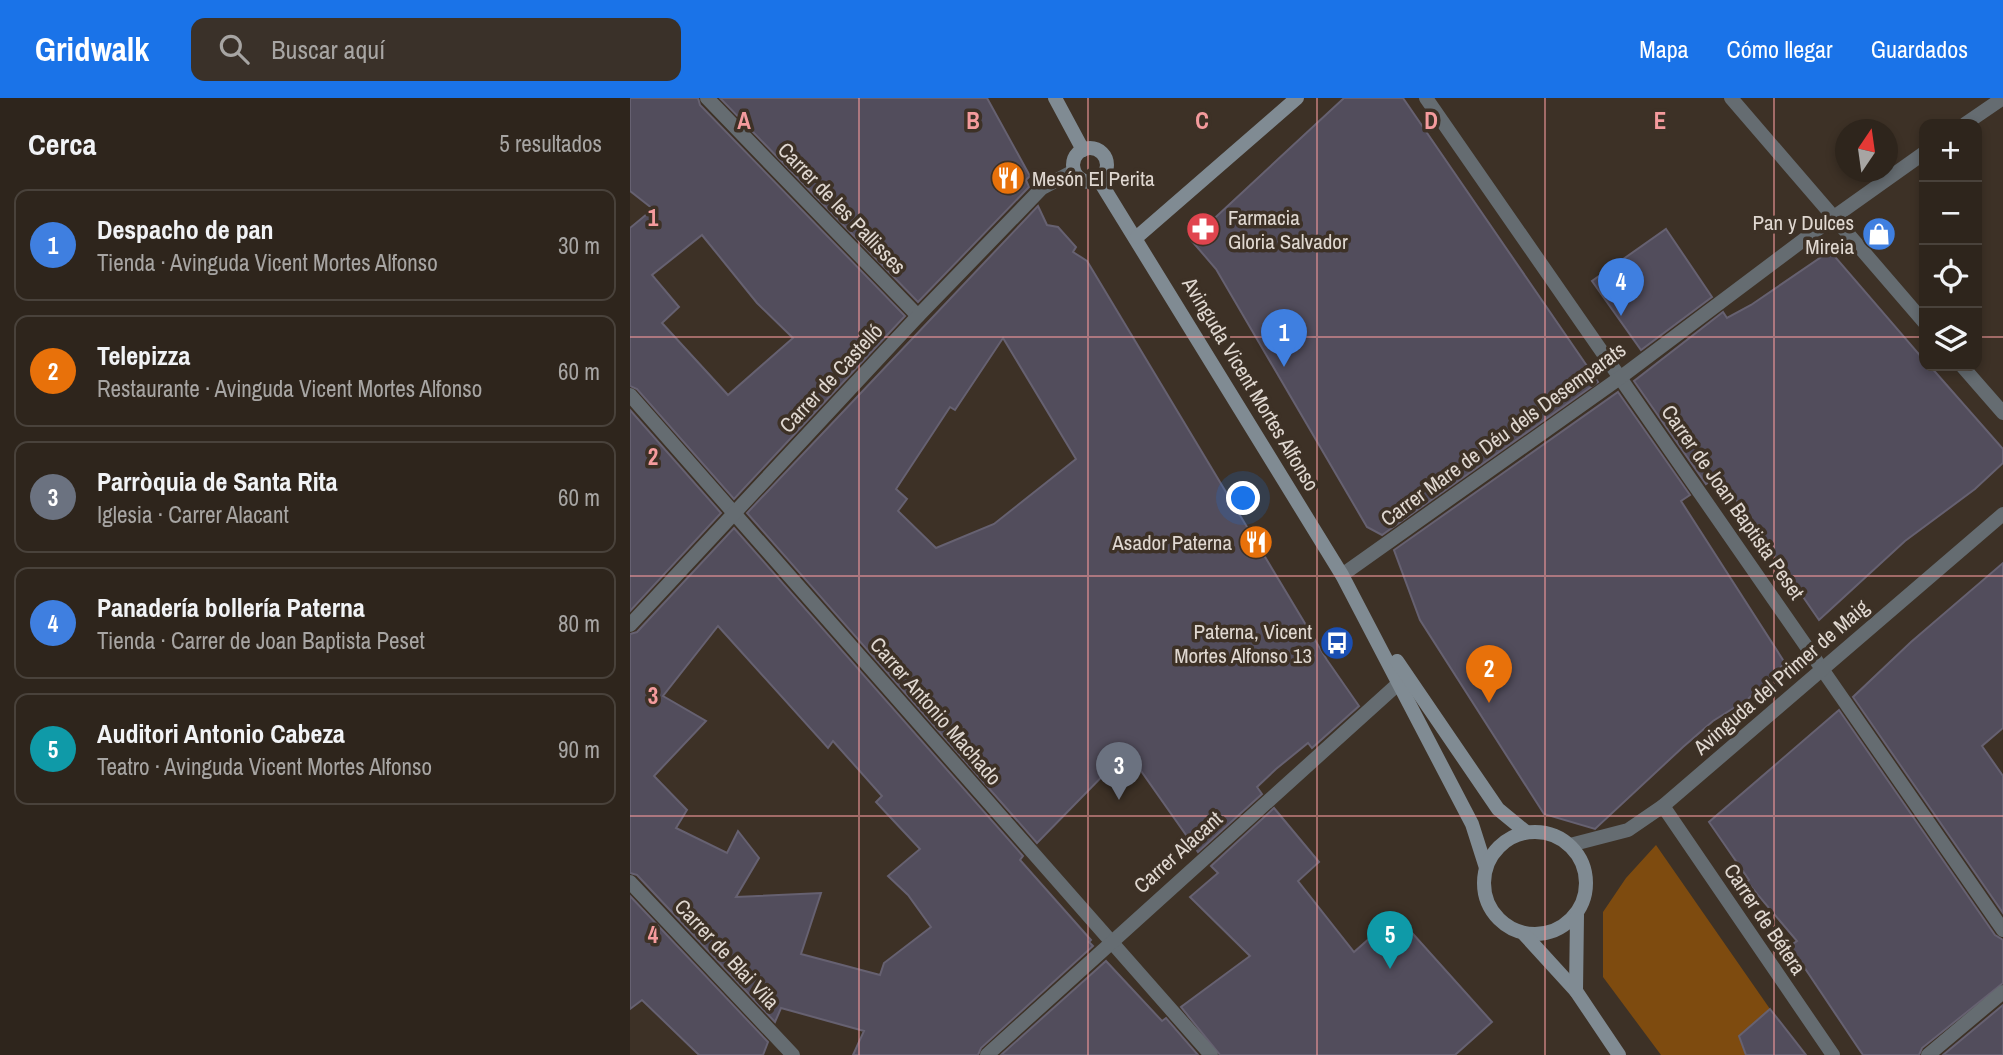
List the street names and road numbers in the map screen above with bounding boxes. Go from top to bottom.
street label: Carrer de les Pallisses [771,136,913,280]
street label: Avinguda Vicent Mortes Alfonso [1175,271,1326,496]
street label: Carrer de Castelló [773,317,889,439]
street label: Carrer Mare de Déu dels Desemparats [1374,335,1632,533]
street label: Carrer de Joan Baptista Peset [1655,399,1811,605]
street label: Avinguda del Primer de Maig [1686,592,1875,762]
street label: Carrer Antonio Machado [864,631,1008,791]
street label: Carrer Alacant [1127,804,1229,900]
street label: Carrer de Bétera [1717,858,1813,981]
street label: Carrer de Blai Vila [668,892,786,1016]

